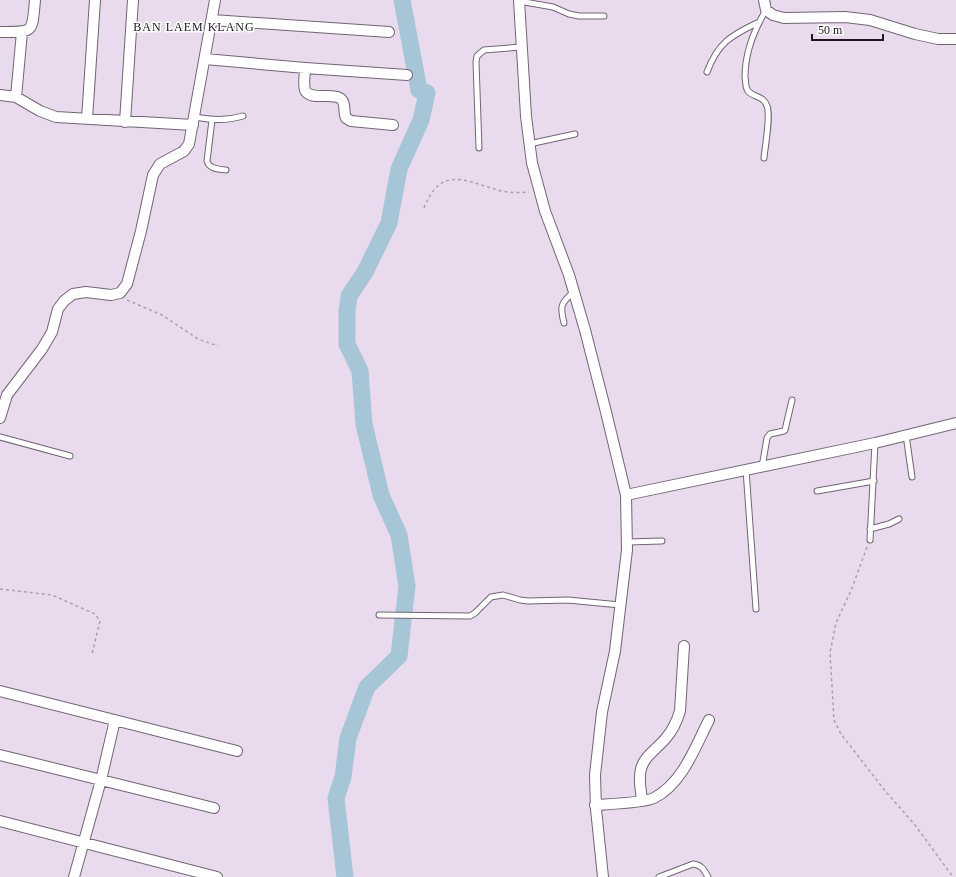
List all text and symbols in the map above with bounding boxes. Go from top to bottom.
scale bar [812,16,883,42]
district label: BAN LAEM KLANG [133,20,255,34]
text: 50 m [818,23,843,37]

